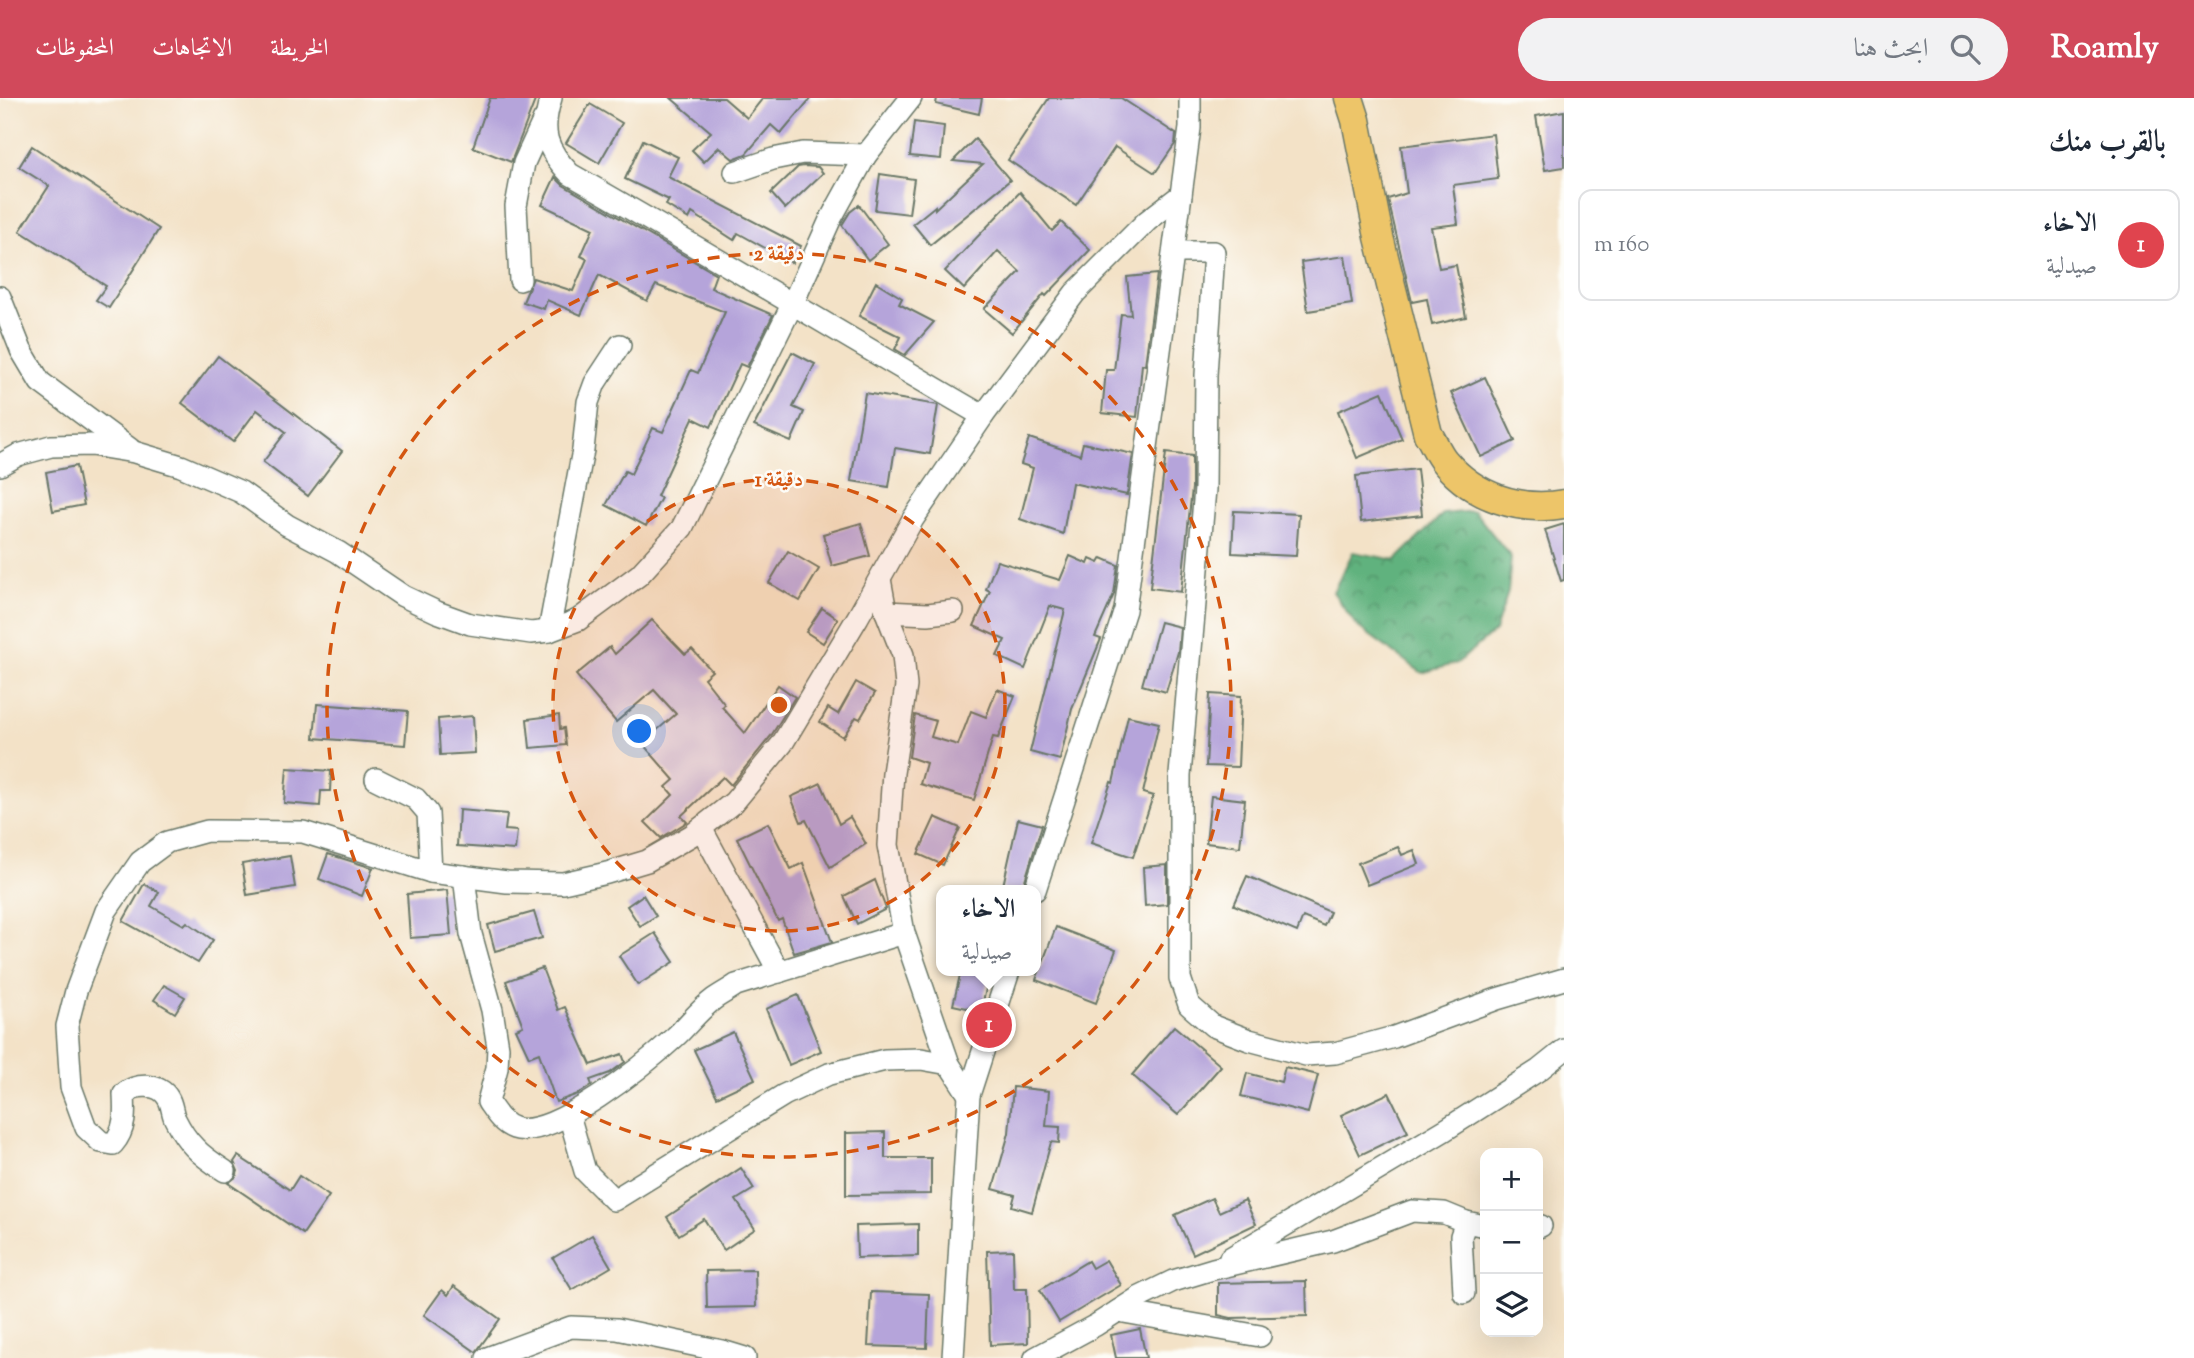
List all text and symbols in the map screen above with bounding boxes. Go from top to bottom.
search box [1518,18,2008,81]
text: Roamly [2050,25,2159,73]
icon: search [1946,30,1984,68]
text: ابحث هنا [1854,31,1928,68]
text: المحفوظات [35,32,114,66]
text: الاتجاهات [152,32,232,66]
text: الخريطة [270,32,329,66]
text: بالقرب منك [2049,122,2166,165]
text: الاخاء [2043,206,2097,243]
text: 160 m [1594,229,1649,262]
text: 1 [2137,229,2145,262]
text: 2 دقيقة [754,240,804,270]
text: صيدلية [2046,251,2097,284]
text: 1 دقيقة [755,466,803,496]
centre of rings [767,693,791,717]
your location [622,714,656,748]
popup [936,885,1041,976]
text: الاخاء [962,892,1015,929]
text: صيدلية [962,937,1012,970]
pin: 1 [966,999,1012,1051]
map controls [1480,1148,1543,1337]
button: + [1480,1148,1543,1211]
button: − [1480,1211,1543,1274]
button: layers [1480,1274,1543,1337]

